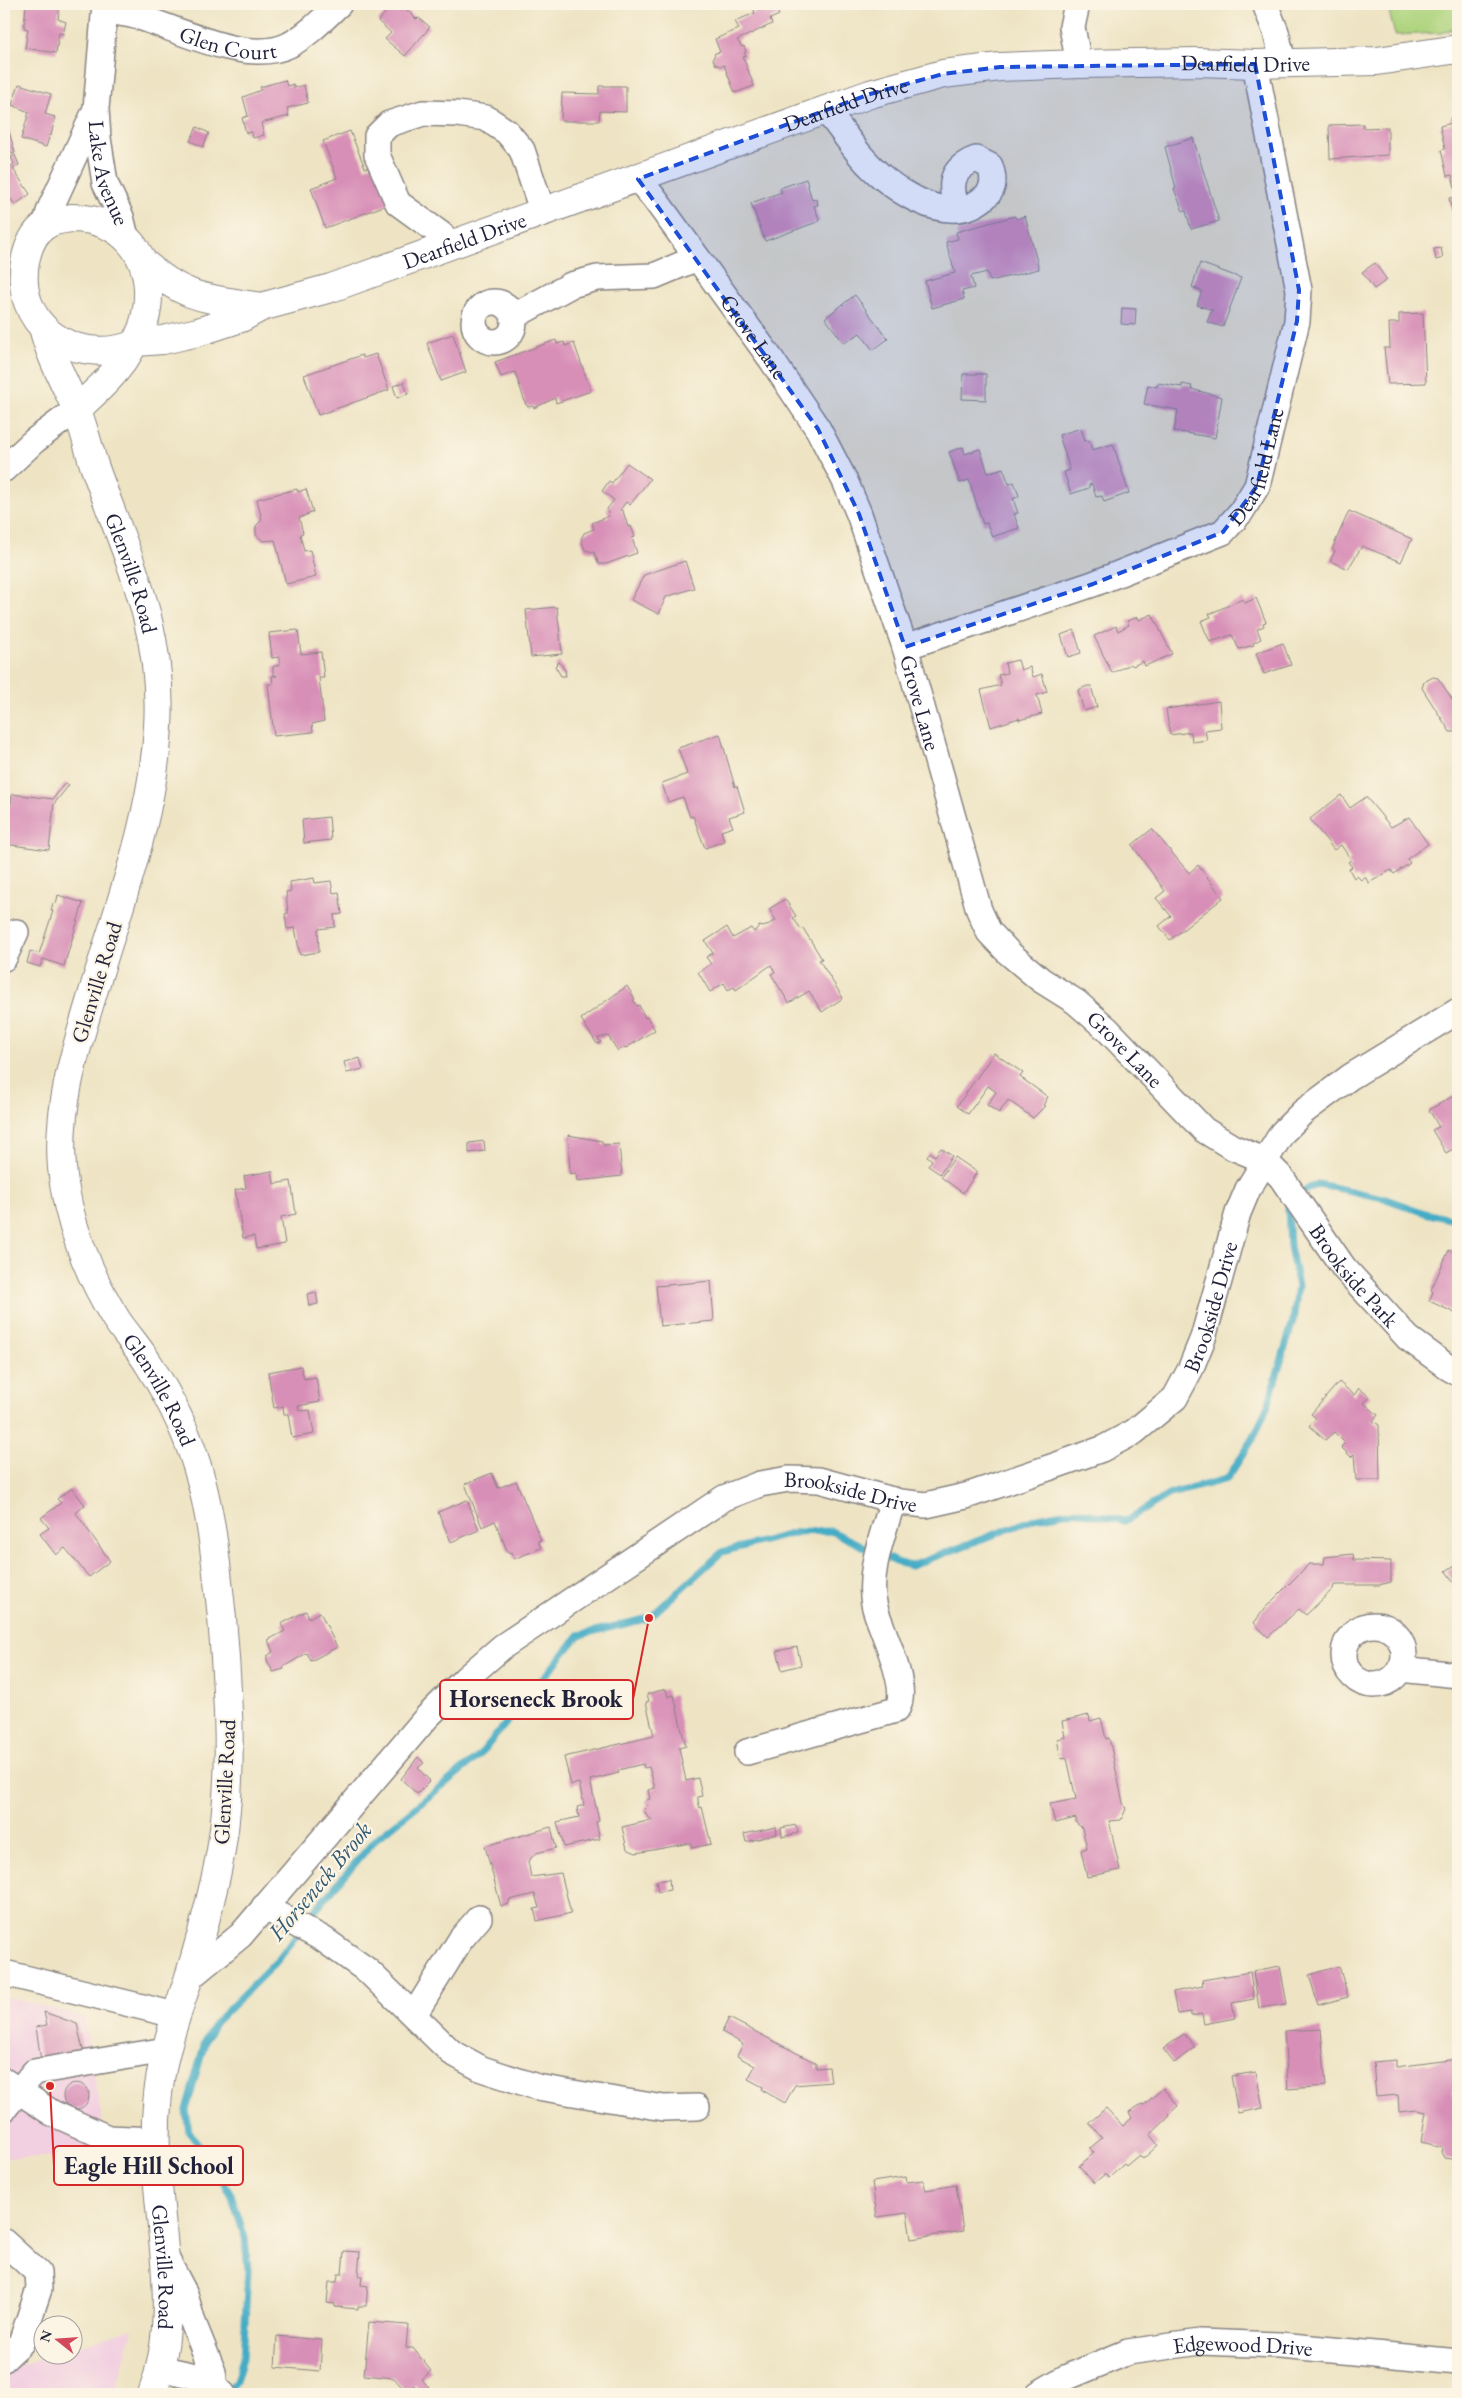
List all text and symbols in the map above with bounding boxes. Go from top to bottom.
street label: Glen Court [175,19,279,66]
street label: Dearfield Drive [1181,48,1311,79]
street label: Dearfield Drive [780,70,911,139]
street label: Lake Avenue [82,120,137,228]
street label: Dearfield Drive [399,205,530,276]
street label: Grove Lane [714,289,795,385]
street label: Dearfield Lane [1222,404,1291,532]
street label: Glenville Road [98,509,165,637]
street label: Grove Lane [893,652,947,754]
street label: Glenville Road [64,917,129,1046]
street label: Grove Lane [1081,1004,1170,1094]
street label: Brookside Park [1303,1218,1405,1334]
street label: Brookside Drive [1177,1238,1244,1377]
street label: Glenville Road [116,1327,203,1451]
street label: Brookside Drive [784,1465,919,1519]
callout: Horseneck Brook [440,1680,633,1719]
text: Horseneck Brook [449,1683,624,1714]
street label: Glenville Road [207,1718,242,1845]
water label: Horseneck Brook [260,1815,379,1947]
callout: Eagle Hill School [54,2146,243,2185]
text: Eagle Hill School [64,2150,234,2182]
street label: Glenville Road [145,2203,181,2331]
north arrow [32,2316,82,2366]
text: N [35,2328,56,2344]
street label: Edgewood Drive [1171,2328,1314,2363]

